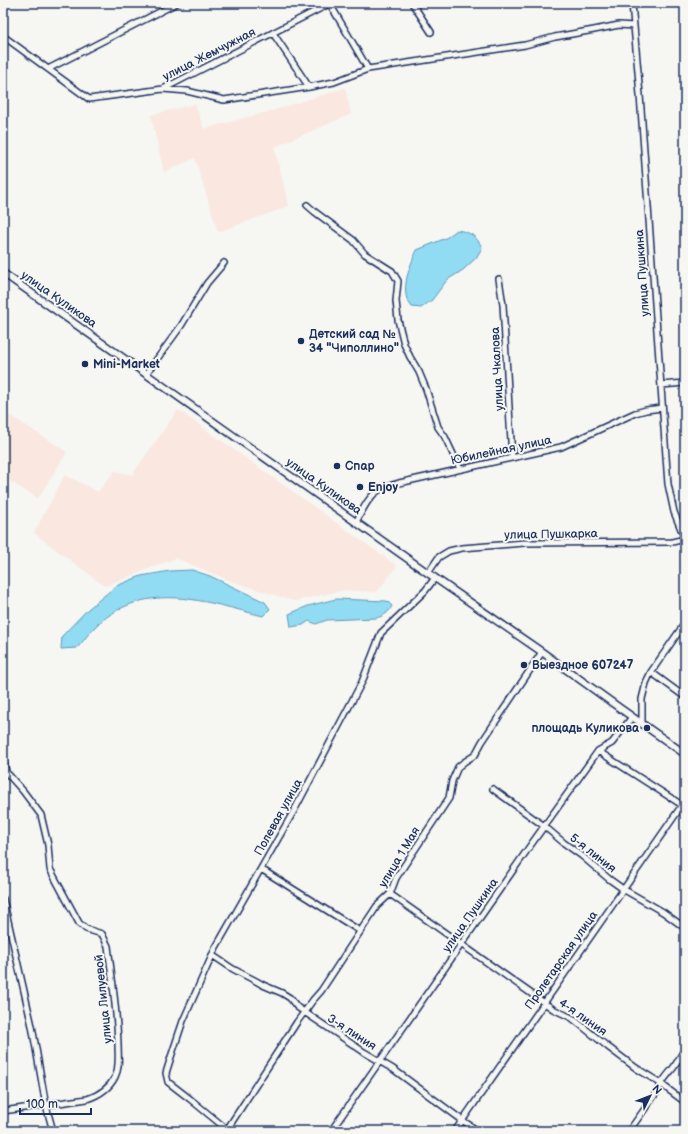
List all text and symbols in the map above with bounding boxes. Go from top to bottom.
street label: улица Жемчужная [160,24,258,84]
street label: улица Пушкина [632,229,653,317]
street label: улица Куликова [18,268,99,331]
place label: Детский сад № 34 "Чиполлино" [309,327,399,356]
street label: улица Чкалова [488,327,507,411]
marker: Детский сад № 34 "Чиполлино" [296,336,306,346]
place label: Mini-Market [93,357,160,372]
marker: Mini-Market [80,359,90,369]
street label: Юбилейная улица [449,433,553,468]
street label: улица Куликова [283,455,364,518]
place label: Спар [345,459,374,474]
marker: Спар [332,461,342,471]
place label: Enjoy [368,480,398,495]
marker: Enjoy [355,482,365,492]
street label: улица Пушкарка [504,526,598,543]
place label: Выездное 607247 [532,658,634,673]
marker: Выездное 607247 [519,660,529,670]
place label: площадь Куликова [531,721,640,736]
marker: площадь Куликова [642,723,652,733]
street label: Полевая улица [251,776,306,858]
street label: улица 1 Мая [375,824,424,890]
street label: 5-я линия [566,831,619,876]
street label: улица Пушкина [439,875,502,955]
street label: Пролетарская улица [522,908,601,1012]
street label: улица Лилуевой [91,954,116,1044]
street label: 4-я линия [556,995,610,1040]
street label: 3-я линия [324,1011,379,1054]
north arrow [630,1076,670,1116]
text: N [649,1082,665,1097]
scale bar [20,1090,91,1116]
text: 100 m [26,1097,58,1112]

